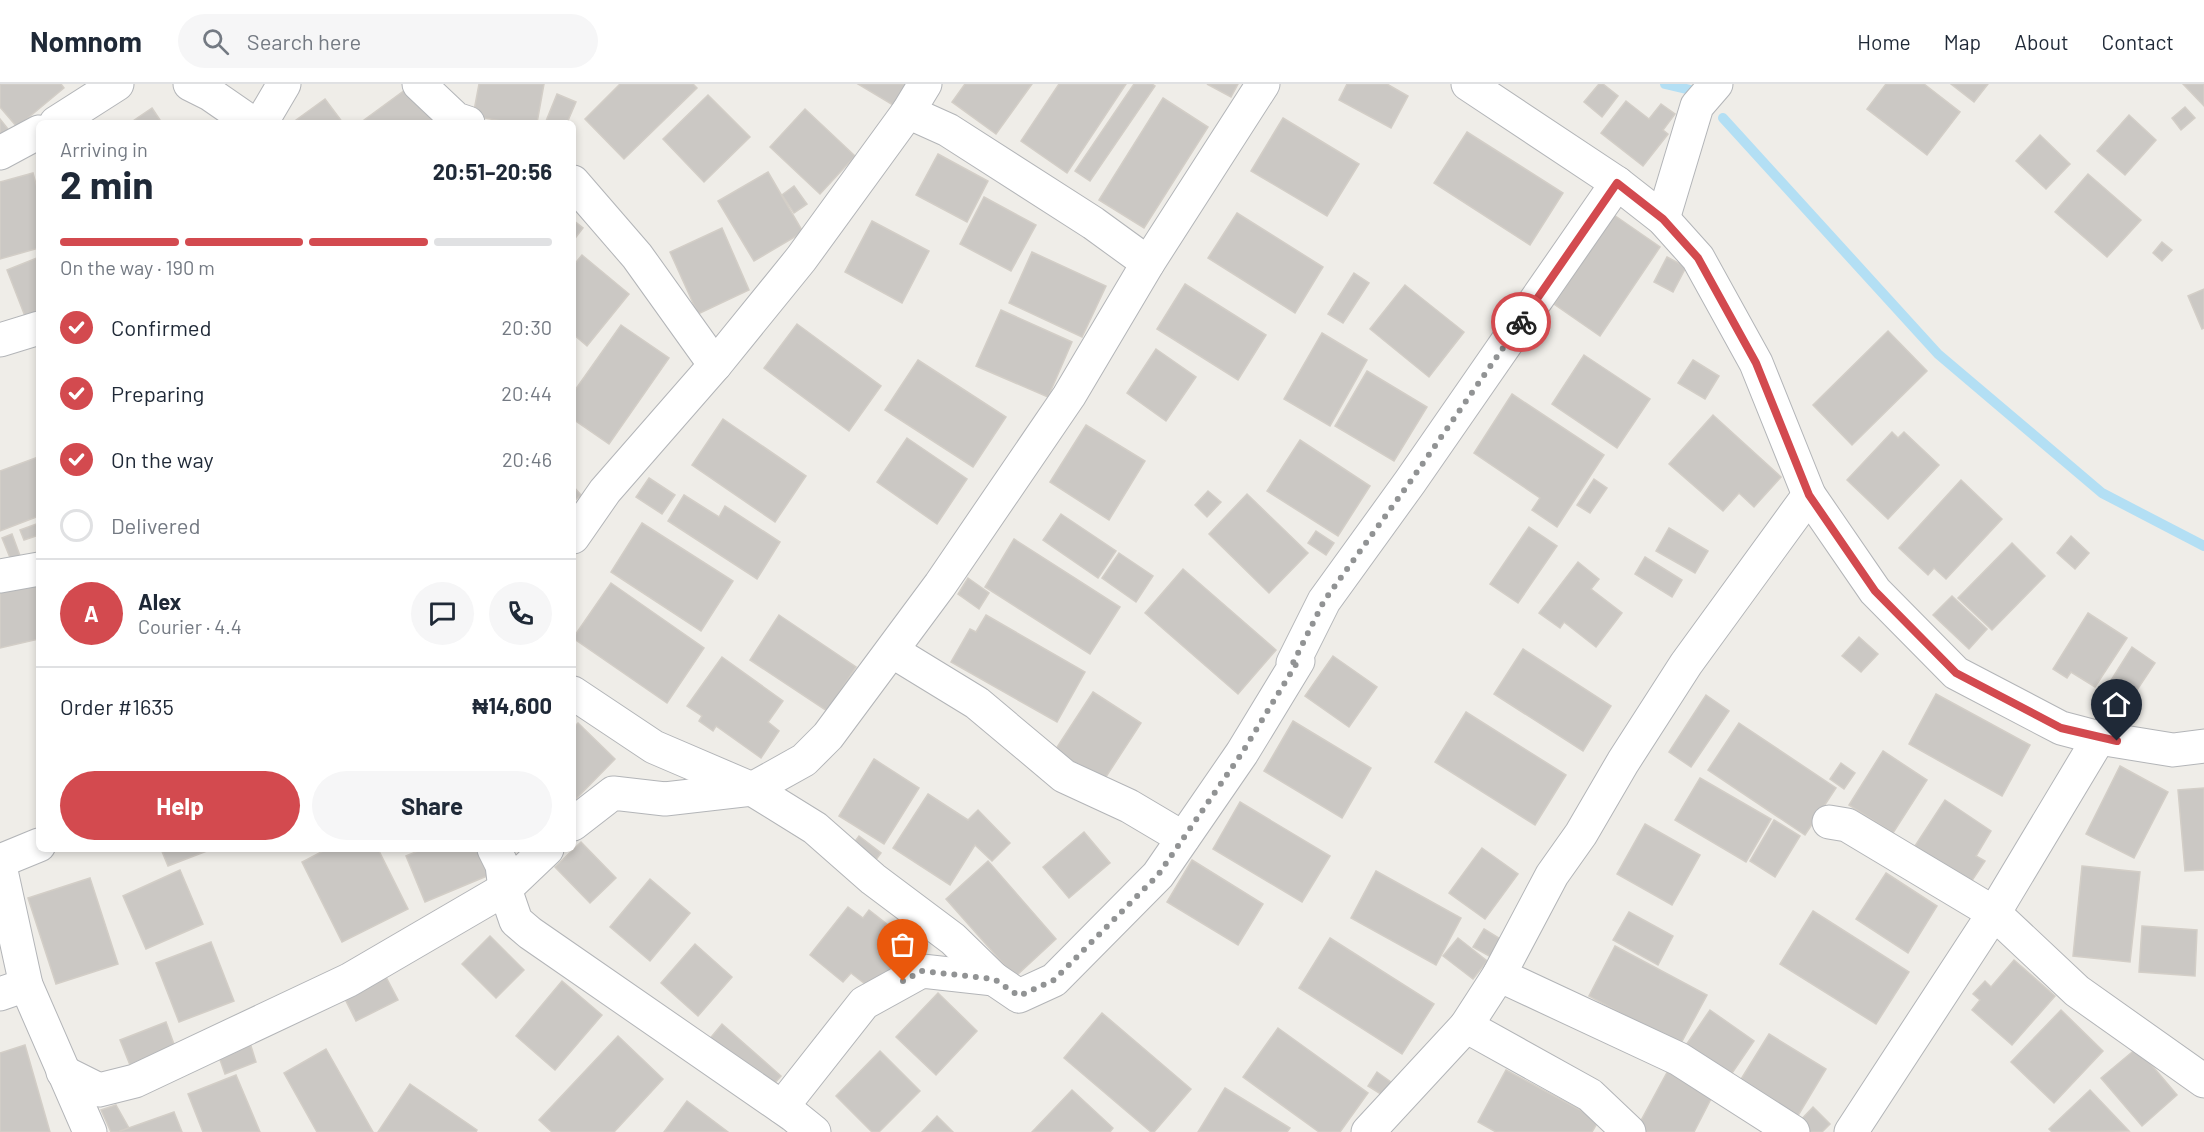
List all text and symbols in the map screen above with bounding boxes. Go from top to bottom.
search box [178,14,598,68]
text: Nomnom [30,24,142,58]
icon: search [199,25,232,58]
text: Search here [247,28,361,54]
text: Home [1857,29,1911,54]
text: Map [1944,29,1981,54]
text: About [2014,29,2069,54]
text: Contact [2102,29,2174,54]
text: Arriving in [60,137,148,161]
text: 20:51–20:56 [433,158,552,184]
text: 2 min [60,160,153,207]
text: On the way · 190 m [60,255,215,279]
courier [1491,292,1551,352]
icon: bike [1505,306,1538,339]
icon: check [60,311,93,344]
text: Confirmed [111,314,211,340]
text: 20:30 [502,315,552,339]
icon: check [60,377,93,410]
text: Preparing [111,380,204,406]
text: 20:44 [501,381,552,405]
icon: check [60,443,93,476]
text: On the way [111,446,214,472]
text: 20:46 [502,447,552,471]
text: Delivered [111,512,200,538]
button: chat [411,582,474,645]
button: phone [489,582,552,645]
text: Alex [138,588,181,614]
text: A [84,600,99,626]
text: Courier · 4.4 [138,614,242,638]
pin [2091,679,2142,741]
icon: home [2100,688,2133,721]
text: ₦14,600 [472,692,552,718]
text: Order #1635 [60,693,174,719]
button: Help [60,771,300,840]
button: Share [312,771,552,840]
pin [877,919,928,981]
icon: bag [886,928,919,961]

